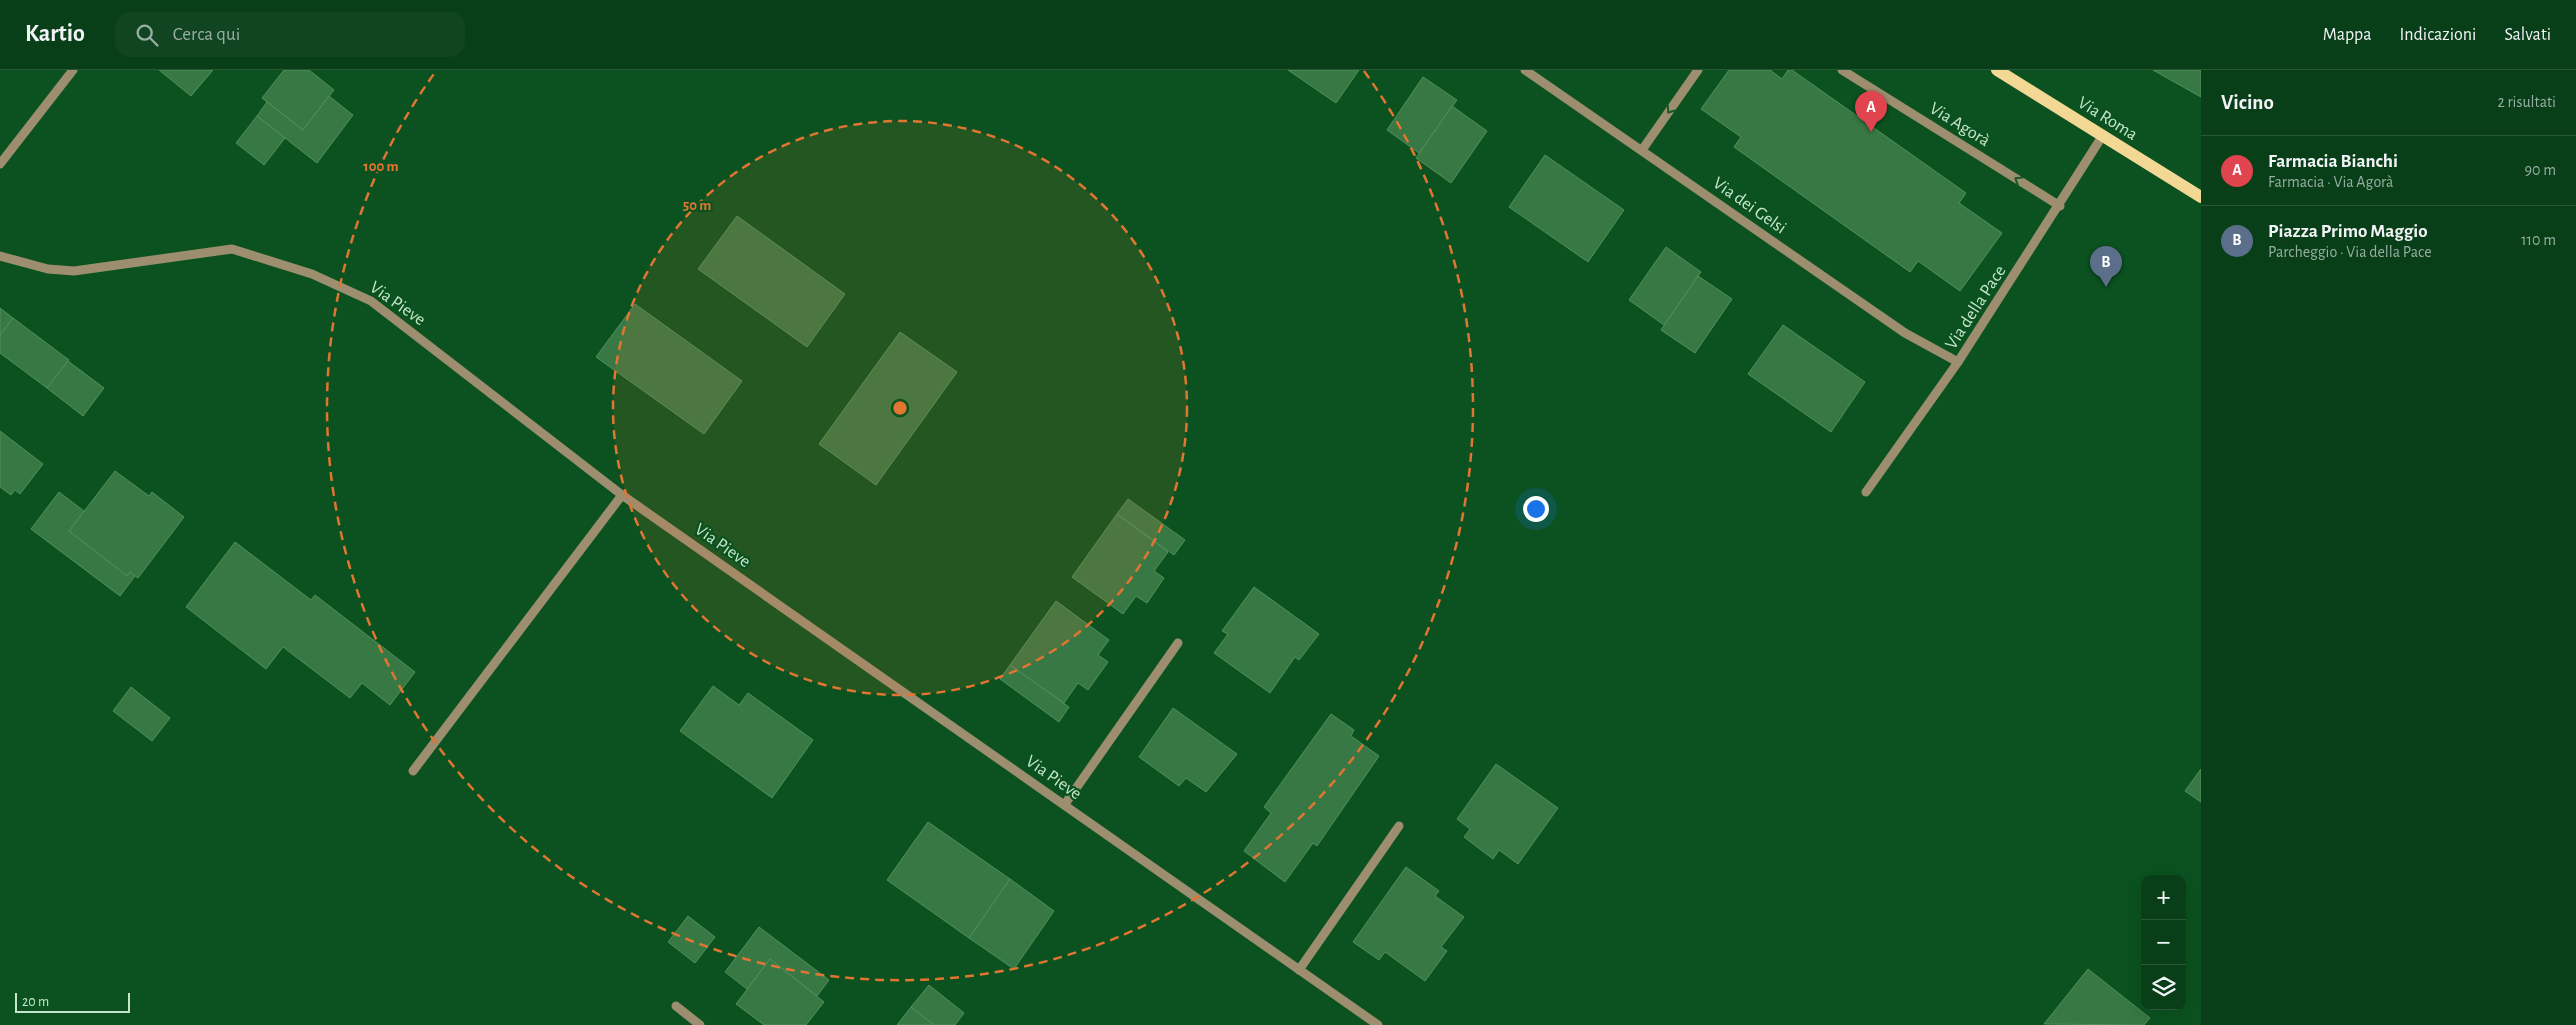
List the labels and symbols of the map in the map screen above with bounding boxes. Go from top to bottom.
pin: A [1855,91,1887,132]
street label: Via Roma [2074,94,2140,144]
street label: Via Agorà [1926,99,1993,150]
one-way arrow [1667,104,1676,114]
text: 100 m [363,159,399,174]
street label: Via dei Gelsi [1709,174,1789,238]
one-way arrow [2015,177,2024,187]
text: 50 m [683,198,711,213]
pin: B [2090,246,2122,287]
street label: Via della Pace [1942,262,2010,353]
street label: Via Pieve [366,278,429,329]
centre of rings [891,399,909,417]
your location [1523,496,1549,522]
street label: Via Pieve [691,520,754,571]
street label: Via Pieve [1022,752,1085,803]
scale bar [15,990,130,1013]

